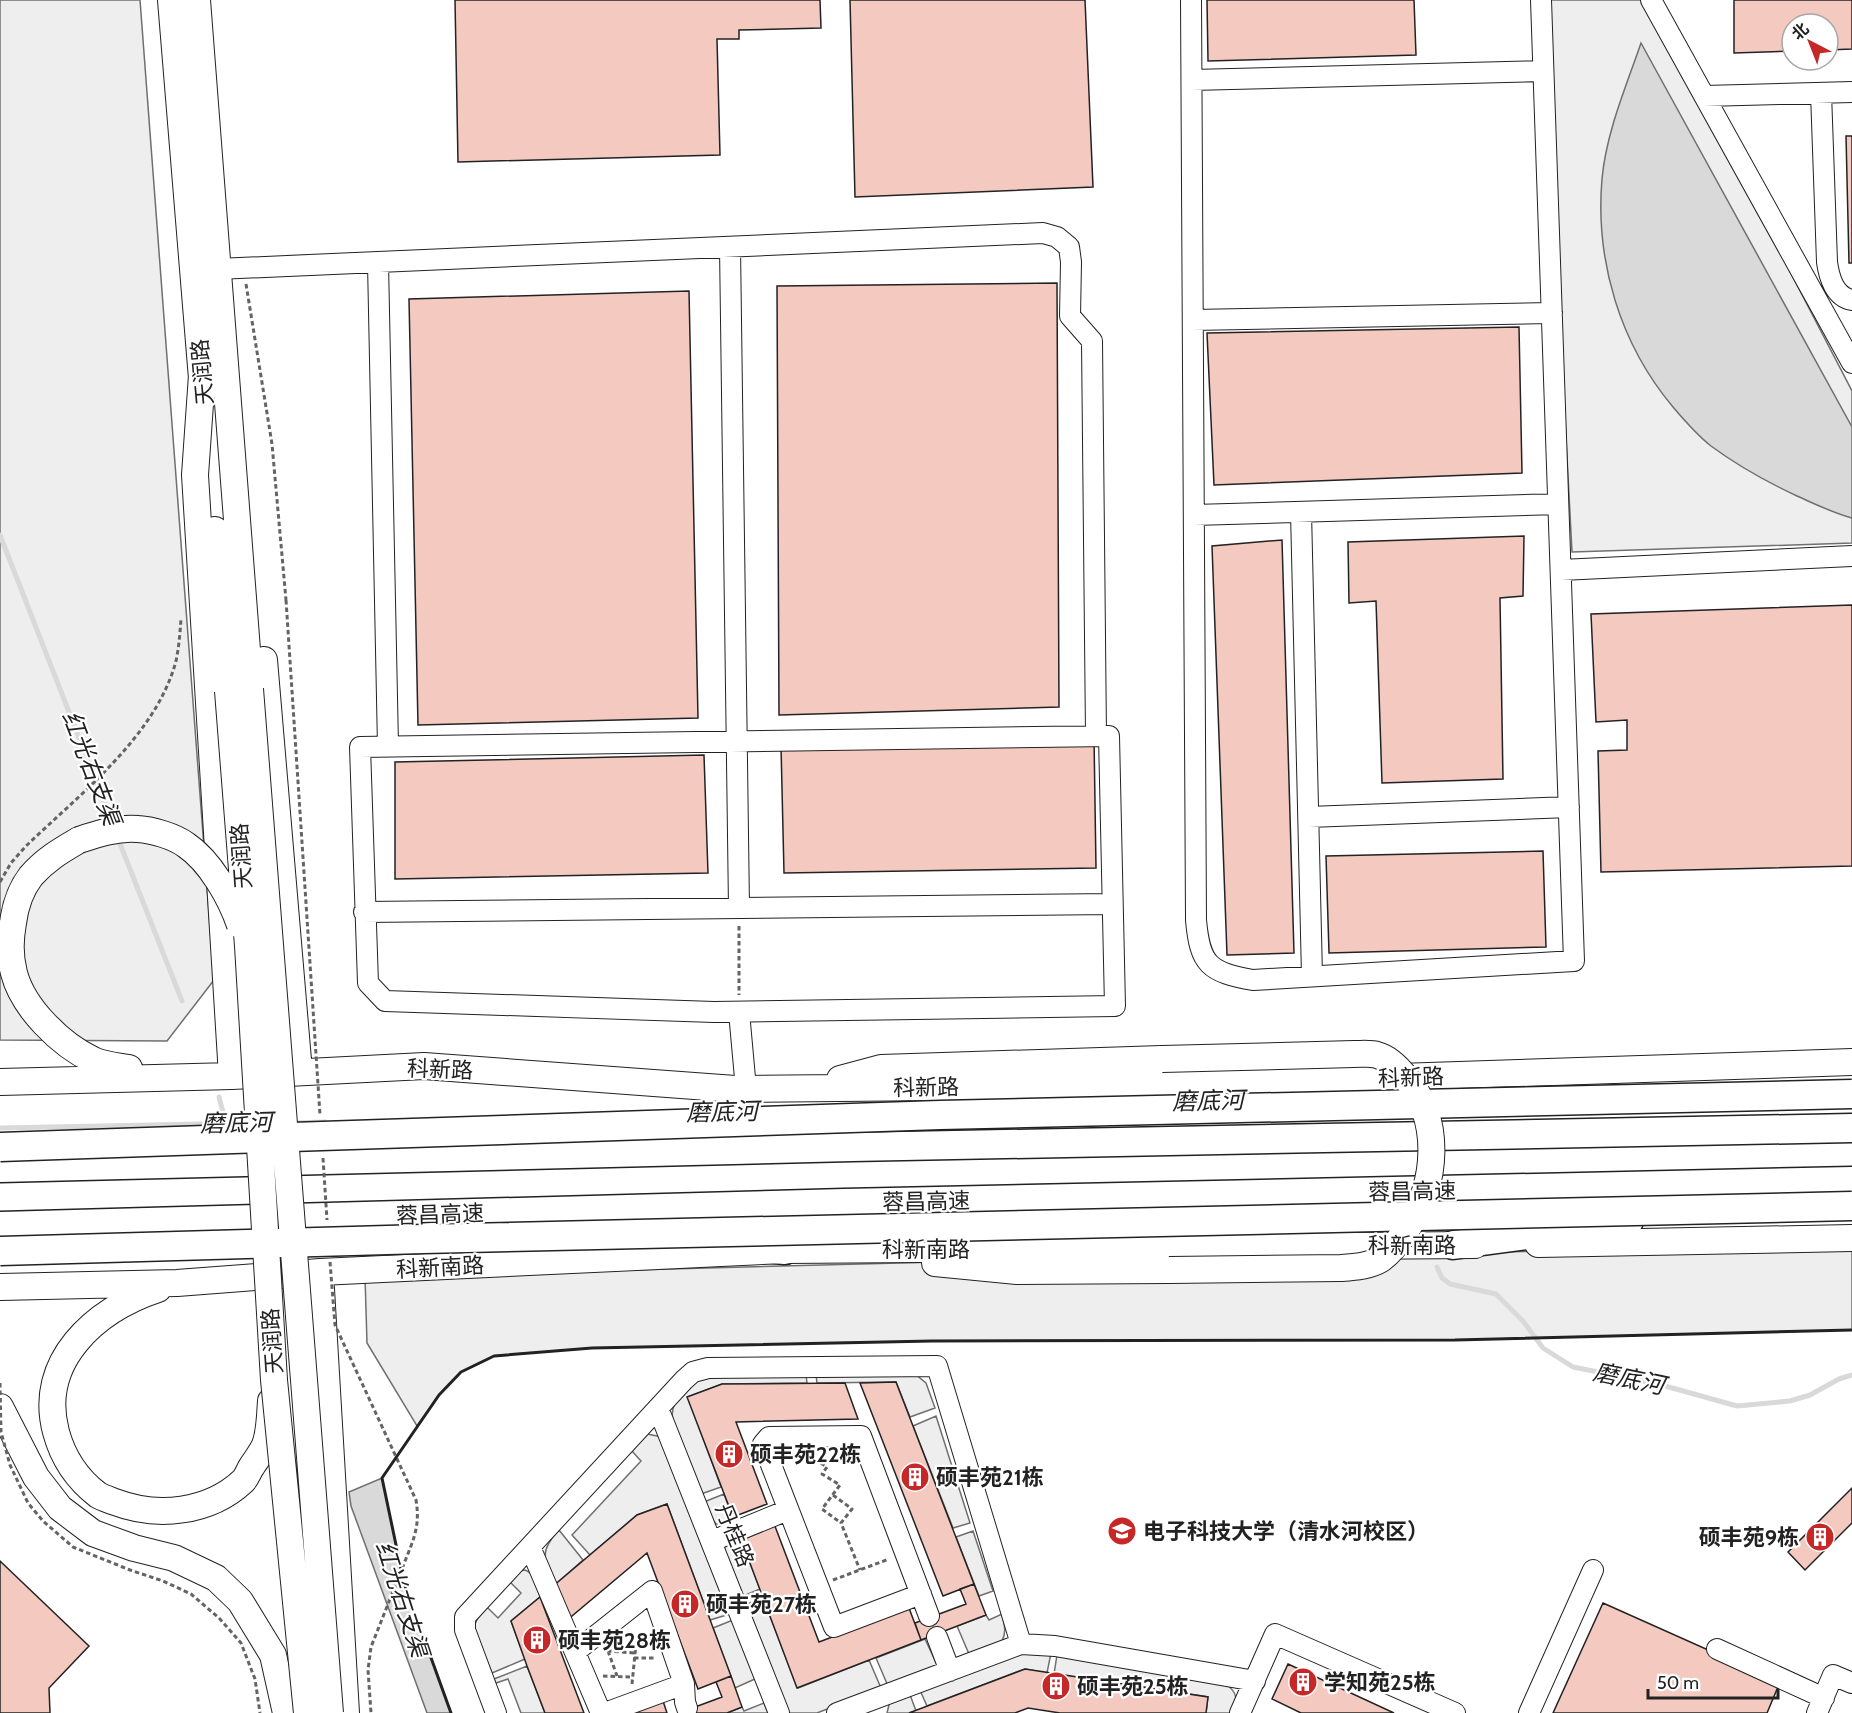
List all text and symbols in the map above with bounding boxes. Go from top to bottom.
north arrow [1780,12,1840,72]
text: 北 [1788,19,1813,44]
street label: 天润路 [186,338,219,406]
water label: 红光右支渠 [56,707,128,832]
street label: 天润路 [226,822,257,890]
street label: 科新路 [407,1055,473,1084]
street label: 科新路 [1378,1063,1444,1092]
street label: 科新路 [893,1073,959,1102]
water label: 磨底河 [1172,1085,1248,1116]
water label: 磨底河 [686,1096,762,1127]
water label: 磨底河 [200,1107,276,1138]
street label: 蓉昌高速 [1368,1177,1456,1206]
street label: 蓉昌高速 [882,1187,970,1216]
street label: 蓉昌高速 [396,1199,484,1230]
street label: 科新南路 [1368,1232,1456,1259]
street label: 科新南路 [882,1236,970,1263]
street label: 科新南路 [395,1252,485,1283]
street label: 天润路 [257,1307,288,1375]
water label: 磨底河 [1591,1357,1671,1401]
building icon: 硕丰苑22栋 [713,1438,745,1470]
place label: 硕丰苑22栋 [750,1441,861,1468]
building icon: 硕丰苑21栋 [899,1461,931,1493]
place label: 硕丰苑21栋 [936,1464,1044,1491]
street label: 丹桂路 [710,1500,759,1571]
school or university icon: 电子科技大学（清水河校区） [1106,1515,1138,1547]
place label: 电子科技大学（清水河校区） [1143,1518,1429,1545]
building icon: 硕丰苑9栋 [1804,1521,1836,1553]
place label: 硕丰苑9栋 [1699,1524,1799,1551]
water label: 红光右支渠 [370,1537,436,1663]
building icon: 硕丰苑27栋 [669,1588,701,1620]
place label: 硕丰苑27栋 [706,1591,817,1618]
building icon: 硕丰苑28栋 [521,1624,553,1656]
place label: 硕丰苑28栋 [558,1627,671,1654]
scale bar [1648,1662,1778,1700]
building icon: 学知苑25栋 [1287,1666,1319,1698]
place label: 学知苑25栋 [1324,1669,1435,1696]
building icon: 硕丰苑25栋 [1040,1670,1072,1702]
text: 50 m [1657,1672,1699,1694]
place label: 硕丰苑25栋 [1077,1673,1188,1700]

